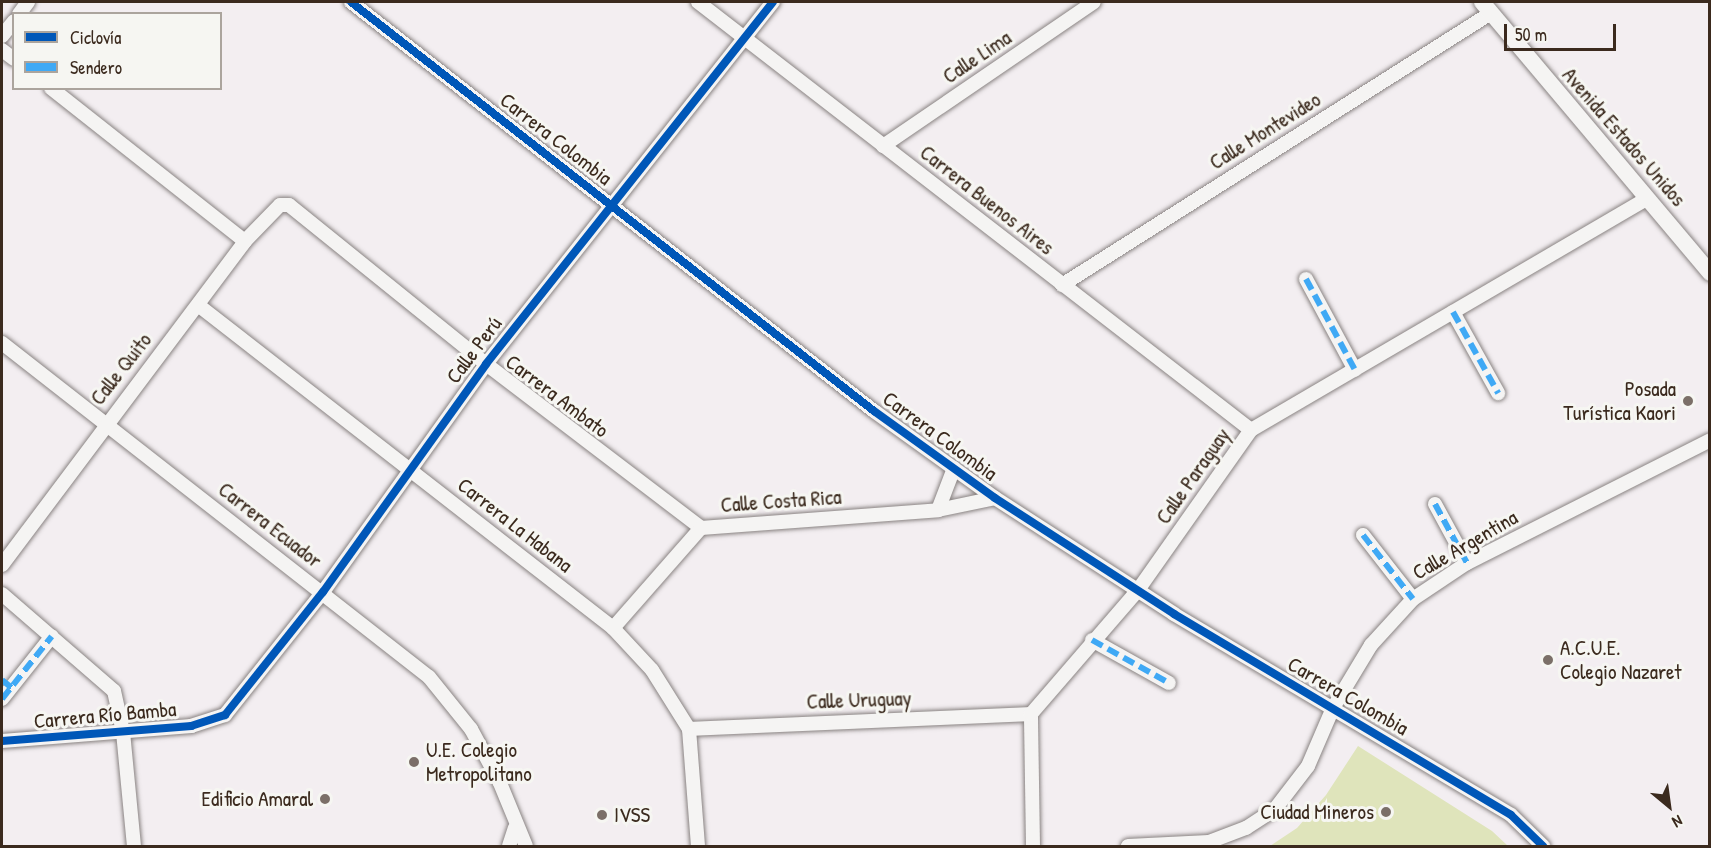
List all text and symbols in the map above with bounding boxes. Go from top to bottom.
legend [12,12,222,90]
scale bar [1507,12,1620,50]
text: 50 m [1515,22,1547,47]
text: Ciclovía [70,25,121,50]
street label: Calle Lima [938,25,1016,89]
text: Sendero [70,55,122,80]
street label: Avenida Estados Unidos [1557,63,1691,211]
street label: Carrera Colombia [495,87,617,191]
street label: Calle Montevideo [1205,87,1325,175]
street label: Carrera Buenos Aires [915,140,1059,260]
street label: Calle Perú [441,312,507,388]
street label: Calle Quito [85,328,157,410]
street label: Carrera Ambato [500,349,614,443]
place label: Posada Turística Kaori [1563,376,1676,426]
street label: Carrera Colombia [878,386,1002,486]
marker: Posada Turística Kaori [1681,394,1695,408]
street label: Calle Paraguay [1151,423,1235,529]
street label: Carrera La Habana [452,472,578,578]
street label: Carrera Ecuador [213,477,327,573]
street label: Calle Costa Rica [720,484,842,518]
street label: Calle Argentina [1408,505,1522,585]
place label: A.C.U.E. Colegio Nazaret [1560,635,1682,685]
street label: Carrera Colombia [1283,651,1413,741]
marker: A.C.U.E. Colegio Nazaret [1541,653,1555,667]
street label: Calle Uruguay [806,686,912,714]
street label: Carrera Río Bamba [33,696,177,734]
place label: U.E. Colegio Metropolitano [426,737,532,787]
marker: U.E. Colegio Metropolitano [407,755,421,769]
north arrow [1639,776,1699,836]
place label: Edificio Amaral [202,786,313,812]
marker: Edificio Amaral [318,792,332,806]
place label: Ciudad Mineros [1260,799,1374,825]
place label: IVSS [614,802,650,828]
marker: Ciudad Mineros [1379,805,1393,819]
marker: IVSS [595,808,609,822]
text: N [1669,810,1687,833]

